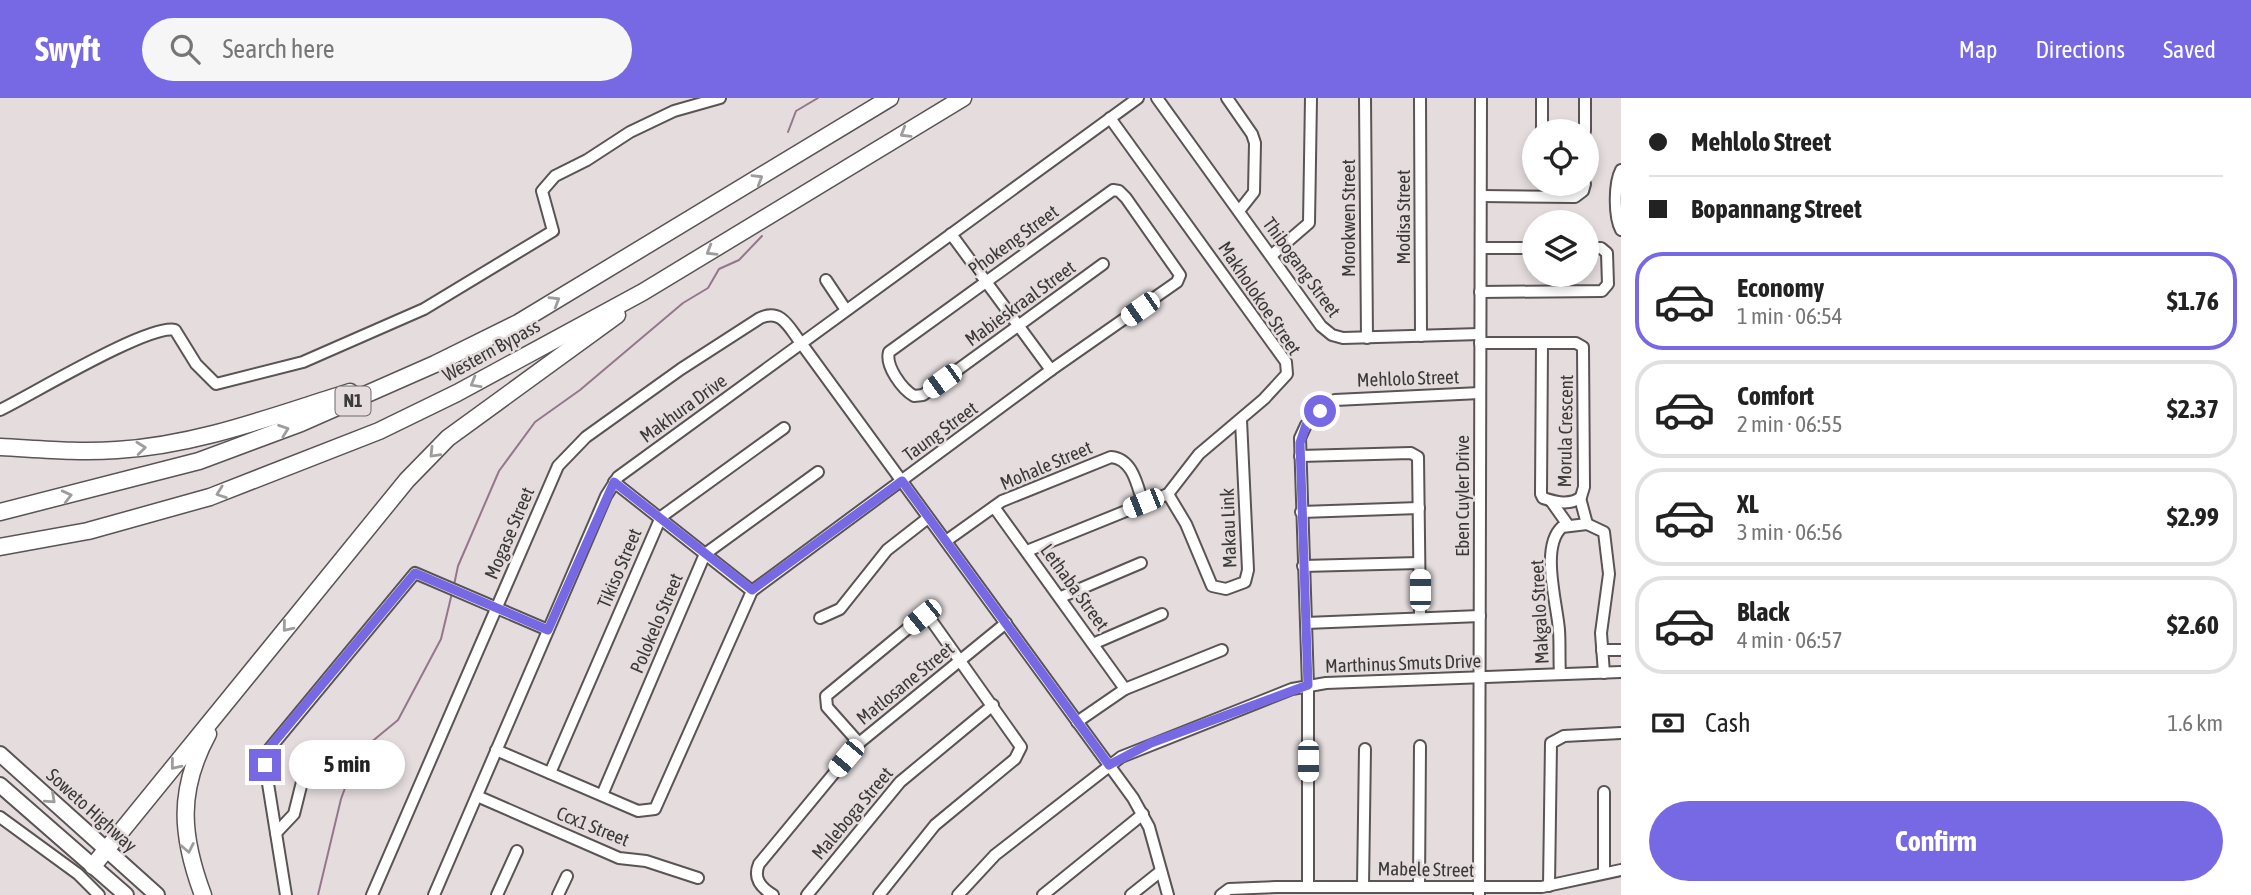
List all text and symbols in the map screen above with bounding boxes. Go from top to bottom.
search box [142,18,632,81]
text: Swyft [35,30,100,68]
icon: search [166,30,204,68]
text: Search here [222,34,335,64]
text: Map [1959,36,1997,63]
text: Directions [2035,36,2125,63]
text: Saved [2163,36,2216,63]
map controls [1522,119,1599,287]
button: locate [1522,119,1599,196]
one-way arrow [900,125,913,138]
text: Mehlolo Street [1691,127,1831,157]
street label: Morokwen Street [1337,159,1359,277]
street label: Modisa Street [1392,170,1414,264]
one-way arrow [751,174,764,187]
text: Bopannang Street [1691,194,1862,224]
street label: Phokeng Street [964,200,1062,280]
button: layers [1522,210,1599,287]
street label: Thibogang Street [1258,213,1346,321]
street label: Makholokoe Street [1214,237,1306,359]
one-way arrow [705,243,718,256]
street label: Mabieskraal Street [961,256,1079,350]
icon: car [1653,270,1716,333]
text: Economy [1737,273,1824,303]
text: $1.76 [2167,286,2219,316]
car [1117,288,1164,330]
one-way arrow [548,296,561,309]
text: 1 min · 06:54 [1737,303,1843,329]
street label: Western Bypass [438,314,544,386]
car [919,360,966,402]
street label: Mehlolo Street [1356,365,1460,391]
street label: Makhura Drive [635,369,731,447]
street label: Morula Crescent [1553,374,1577,488]
one-way arrow [470,375,482,388]
icon: car [1653,378,1716,441]
text: Comfort [1737,381,1814,411]
road number: N1 [336,386,370,416]
text: $2.37 [2167,394,2219,424]
route start [1304,395,1336,427]
street label: Taung Street [898,397,982,465]
text: 2 min · 06:55 [1737,411,1843,437]
one-way arrow [277,424,289,438]
street label: Eben Cuyler Drive [1451,435,1473,557]
street label: Mohale Street [997,436,1095,494]
one-way arrow [136,441,147,456]
one-way arrow [429,445,442,458]
one-way arrow [216,484,228,498]
street label: Mogase Street [480,484,538,582]
car [1120,485,1167,521]
icon: car [1653,486,1716,549]
street label: Makau Link [1216,487,1240,568]
text: XL [1737,489,1759,519]
one-way arrow [60,490,72,504]
text: $2.99 [2167,502,2219,532]
text: 3 min · 06:56 [1737,519,1843,545]
street label: Tikiso Street [592,525,646,611]
street label: Lethaba Street [1036,539,1114,635]
street label: Makgalo Street [1525,559,1553,665]
car [1410,569,1431,611]
street label: Polokelo Street [625,570,687,676]
icon: car [1653,594,1716,657]
car [900,596,945,638]
text: Black [1737,597,1789,627]
text: $2.60 [2167,610,2219,640]
one-way arrow [282,619,295,632]
text: 4 min · 06:57 [1737,627,1843,653]
street label: Matlosane Street [852,637,958,729]
street label: Marthinus Smuts Drive [1325,649,1481,677]
icon: cash [1649,704,1687,742]
text: Cash [1705,708,1751,738]
text: 1.6 km [2167,710,2223,736]
car [825,735,868,781]
callout: 5 min [290,740,405,790]
car [1298,740,1319,782]
route end [249,749,281,781]
text: 5 min [324,751,370,777]
one-way arrow [170,757,183,769]
street label: Maleboga Street [807,762,897,864]
street label: Soweto Highway [42,764,142,856]
one-way arrow [43,791,56,803]
street label: Ccx1 Street [553,801,633,851]
button: Confirm [1649,801,2223,881]
one-way arrow [179,842,194,854]
street label: Mabele Street [1377,857,1475,881]

